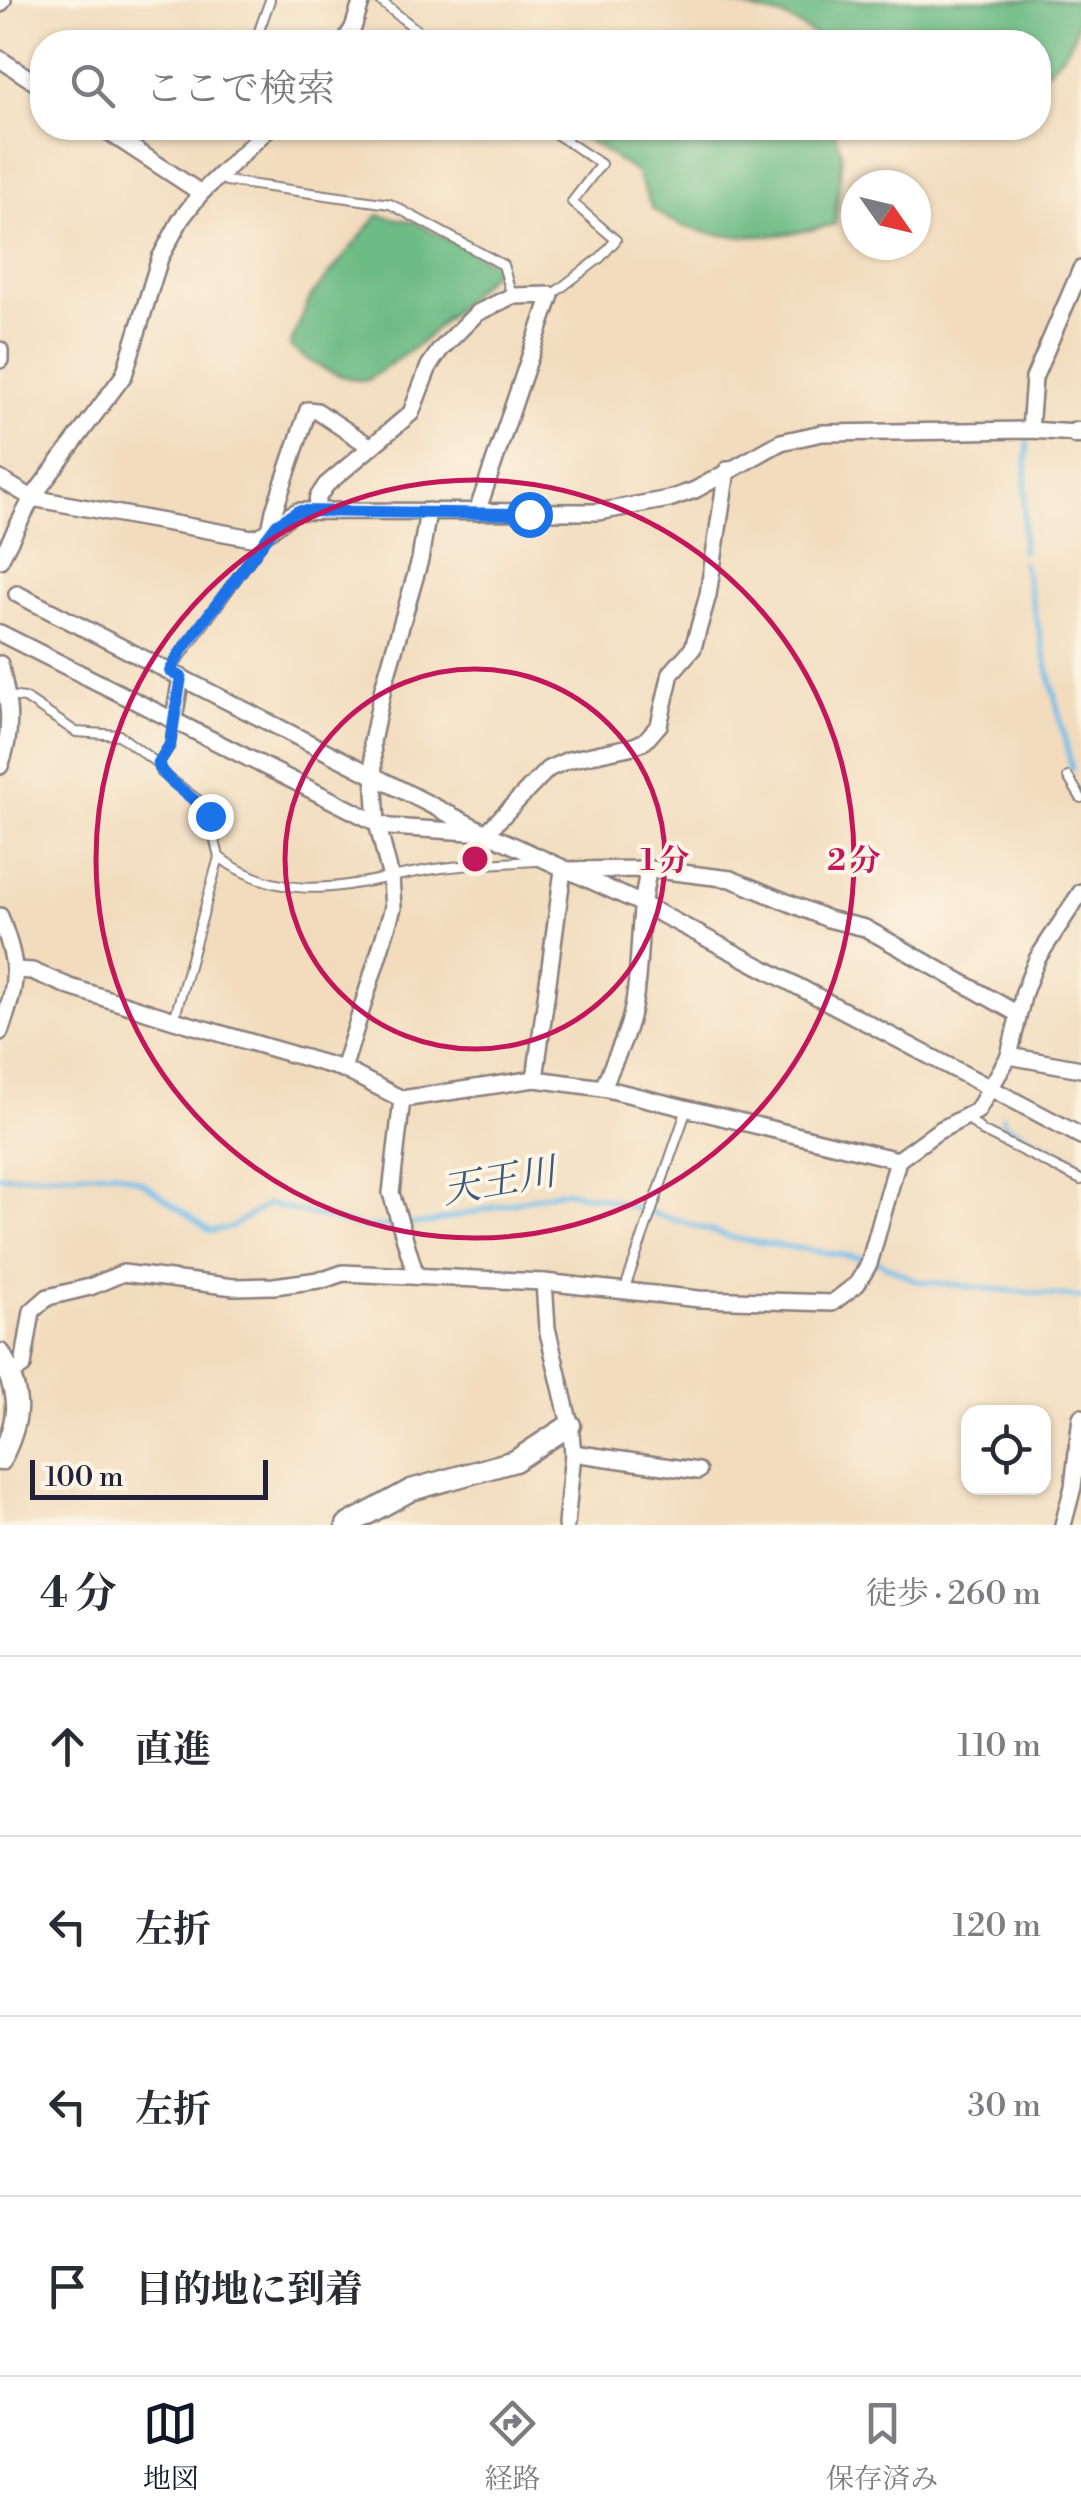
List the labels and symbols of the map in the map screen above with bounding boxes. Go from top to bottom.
north arrow [841,170,931,260]
route start [507,492,553,538]
route end [188,794,234,840]
centre of rings [457,841,493,877]
text: 1 分 [640,842,690,880]
text: 2 分 [827,842,881,880]
water label: 天王川 [439,1148,563,1215]
scale bar [30,1455,268,1500]

